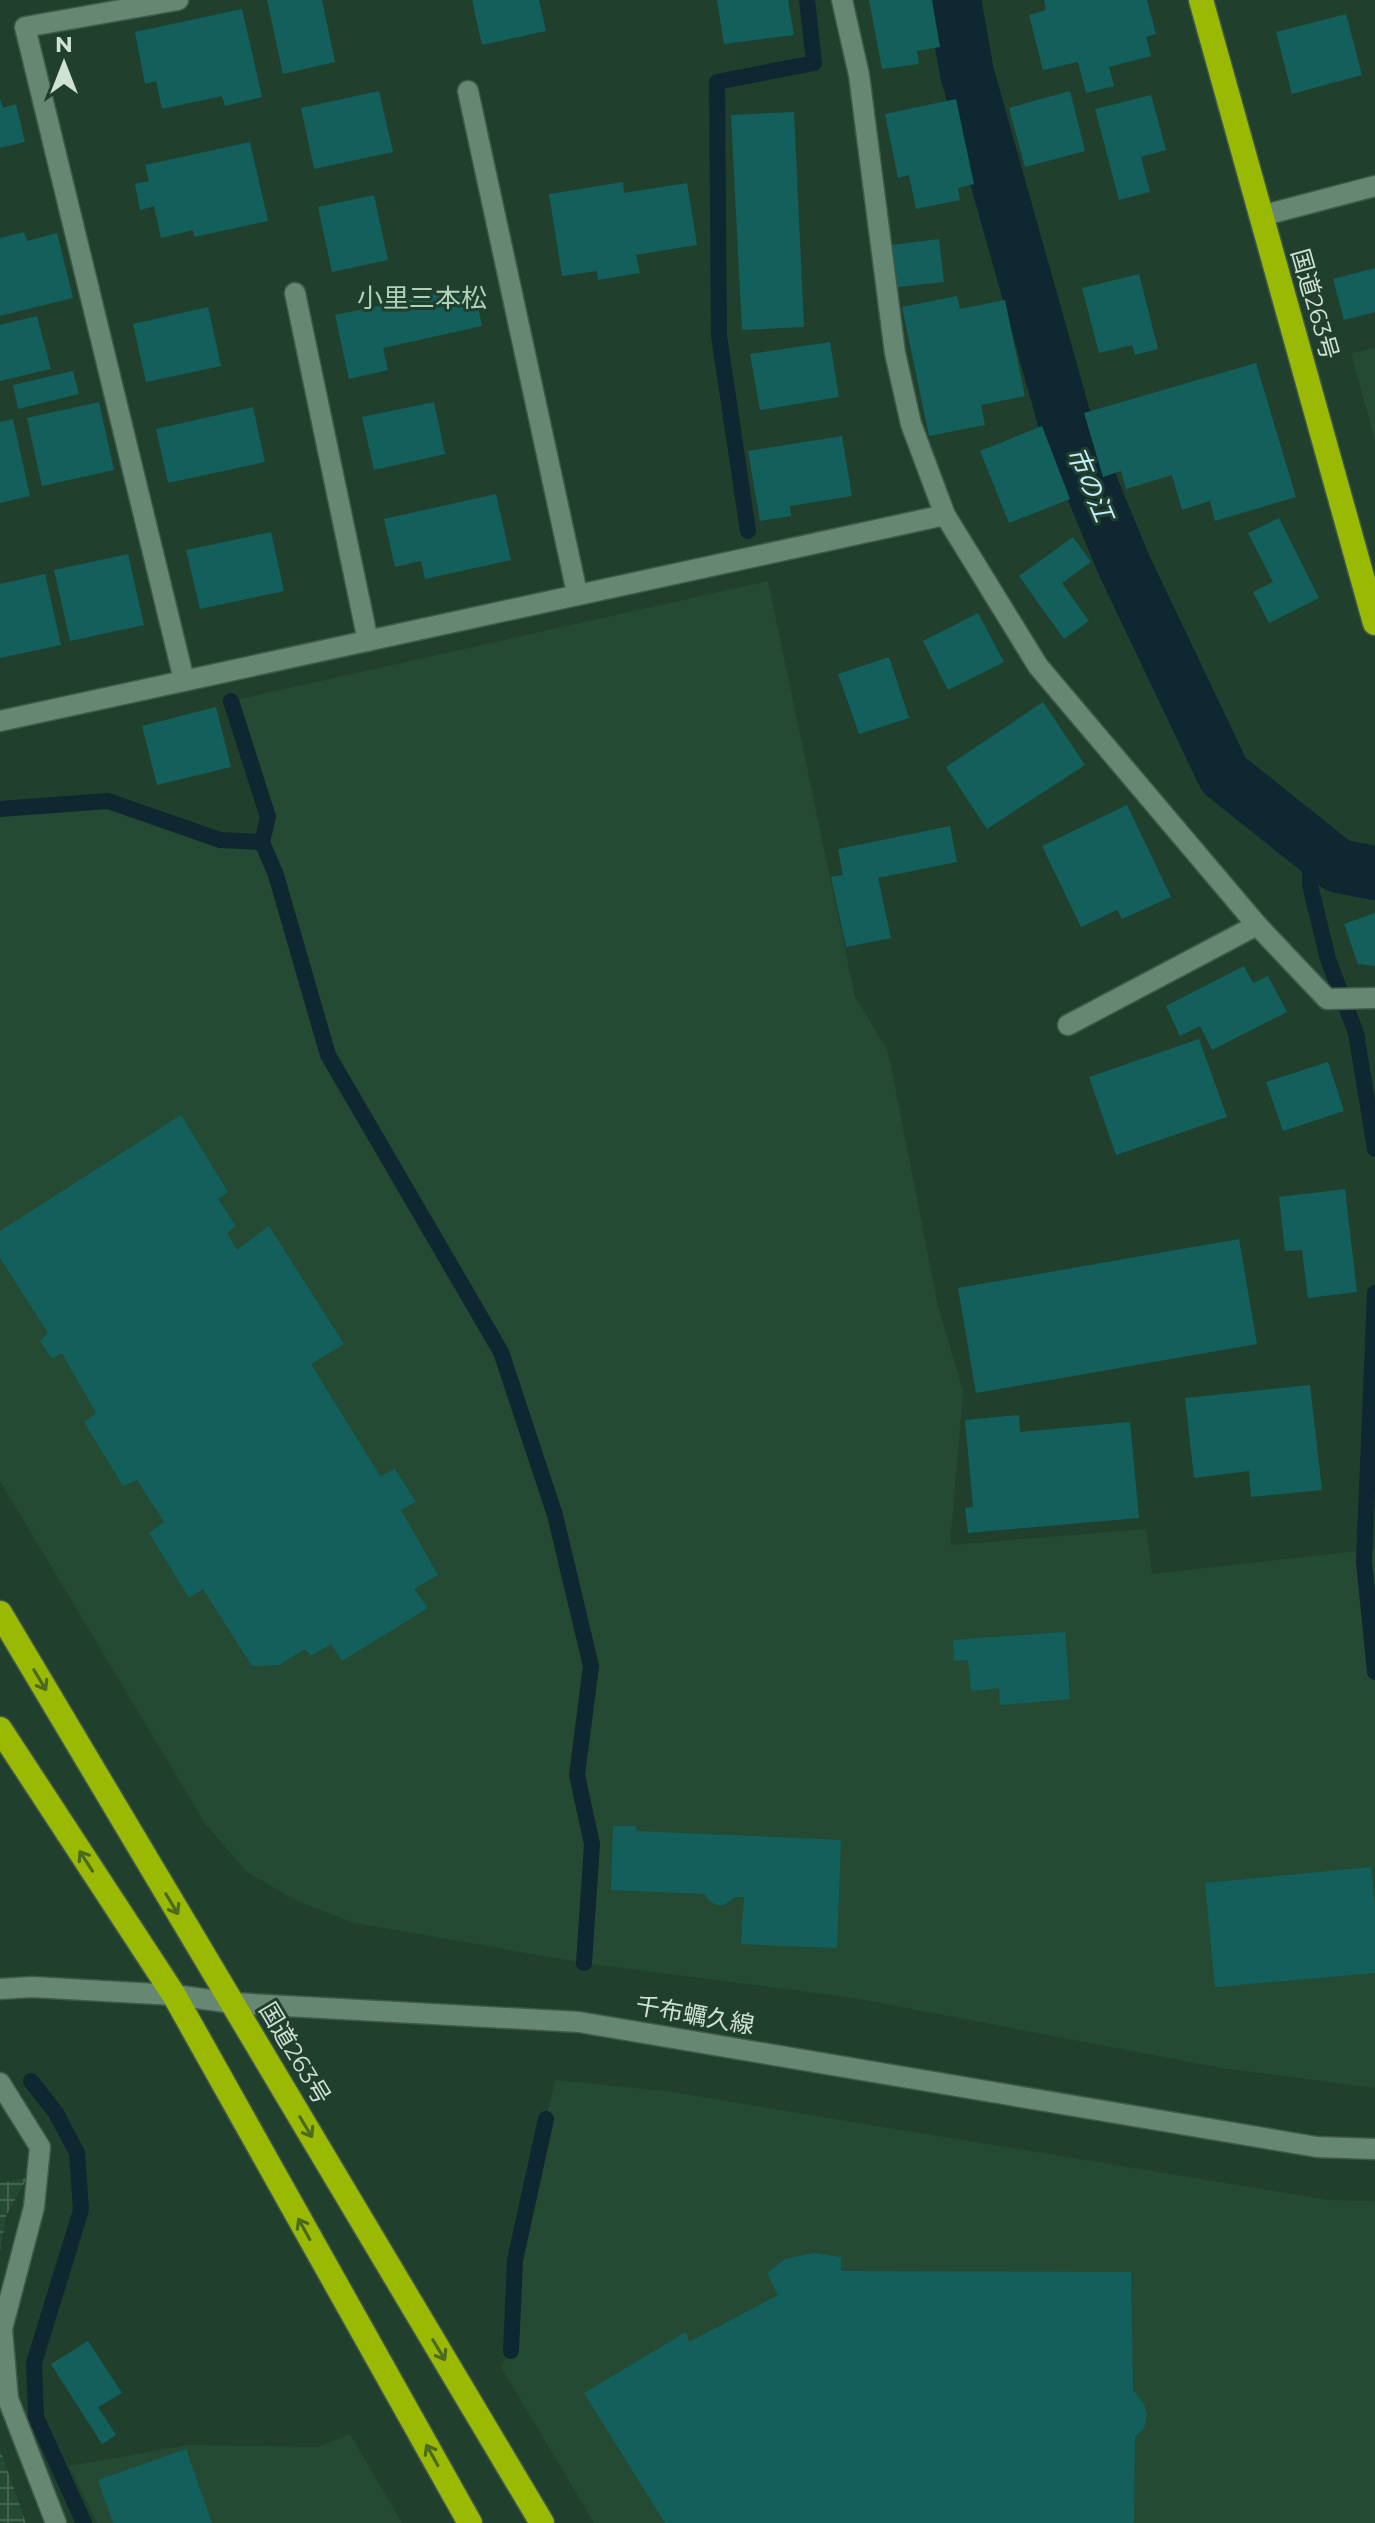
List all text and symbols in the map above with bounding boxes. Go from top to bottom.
north arrow [24,24,104,104]
text: N [55,31,73,58]
street label: 国道263号 [1285,245,1345,363]
district label: 小里三本松 [357,282,487,314]
water label: 市の江 [1060,442,1121,529]
one-way arrow [32,1668,48,1691]
one-way arrow [77,1850,93,1873]
one-way arrow [164,1892,180,1915]
street label: 千布蠣久線 [633,1990,757,2040]
street label: 国道263号 [253,1997,337,2109]
one-way arrow [299,2114,314,2138]
one-way arrow [296,2217,312,2241]
one-way arrow [431,2338,447,2361]
one-way arrow [424,2444,440,2467]

